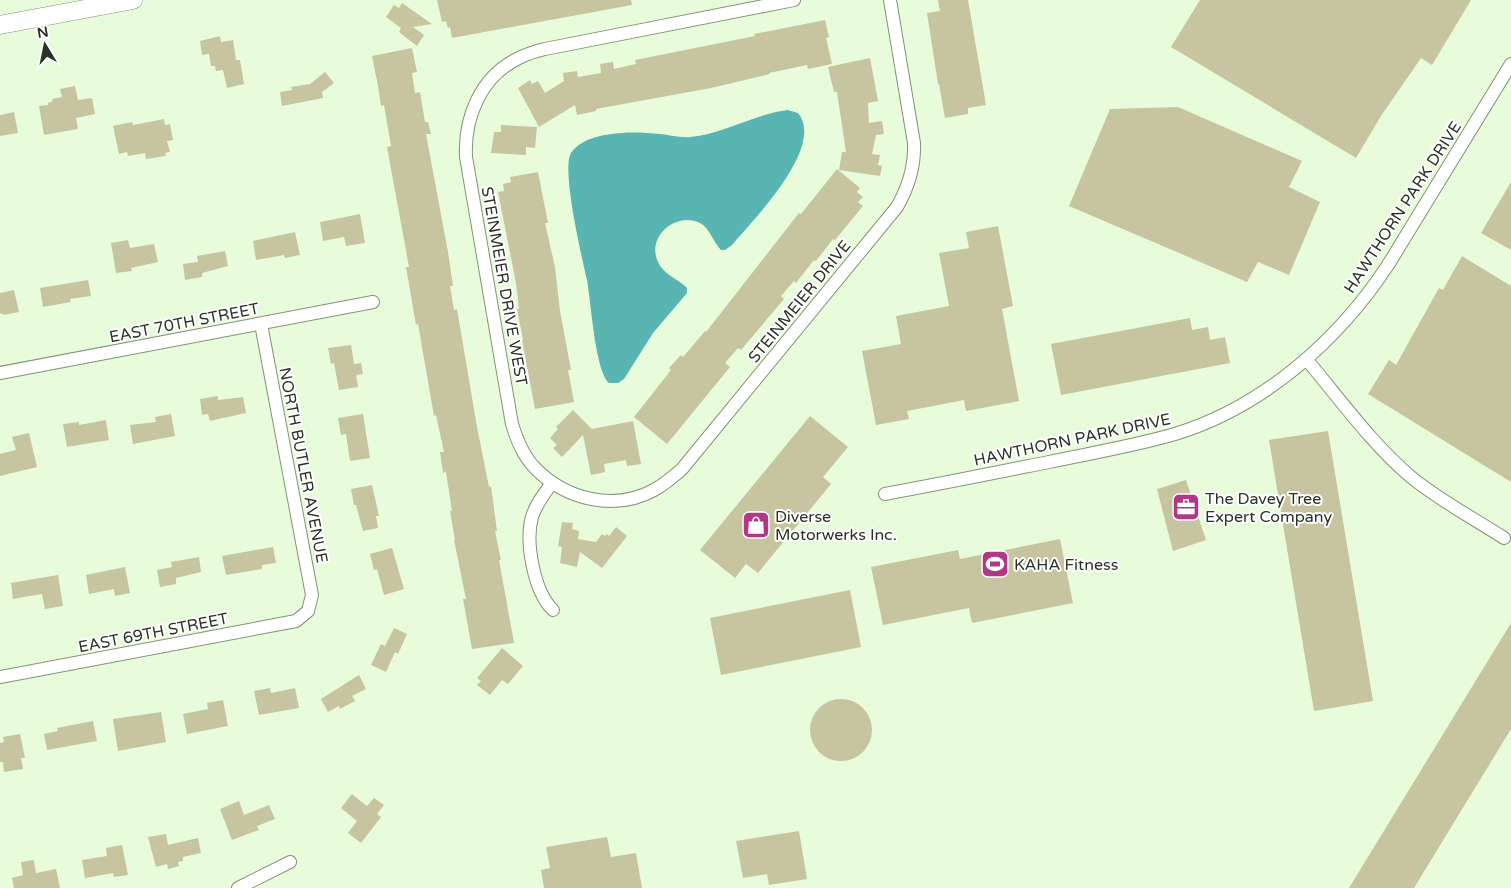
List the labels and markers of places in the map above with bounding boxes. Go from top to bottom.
place label: The Davey Tree Expert Company [1205,489,1332,527]
office icon: The Davey Tree Expert Company [1171,492,1201,522]
place label: Diverse Motorwerks Inc. [775,507,897,545]
shop icon: Diverse Motorwerks Inc. [741,510,771,540]
sports icon: KAHA Fitness [980,549,1010,579]
place label: KAHA Fitness [1014,555,1118,575]

